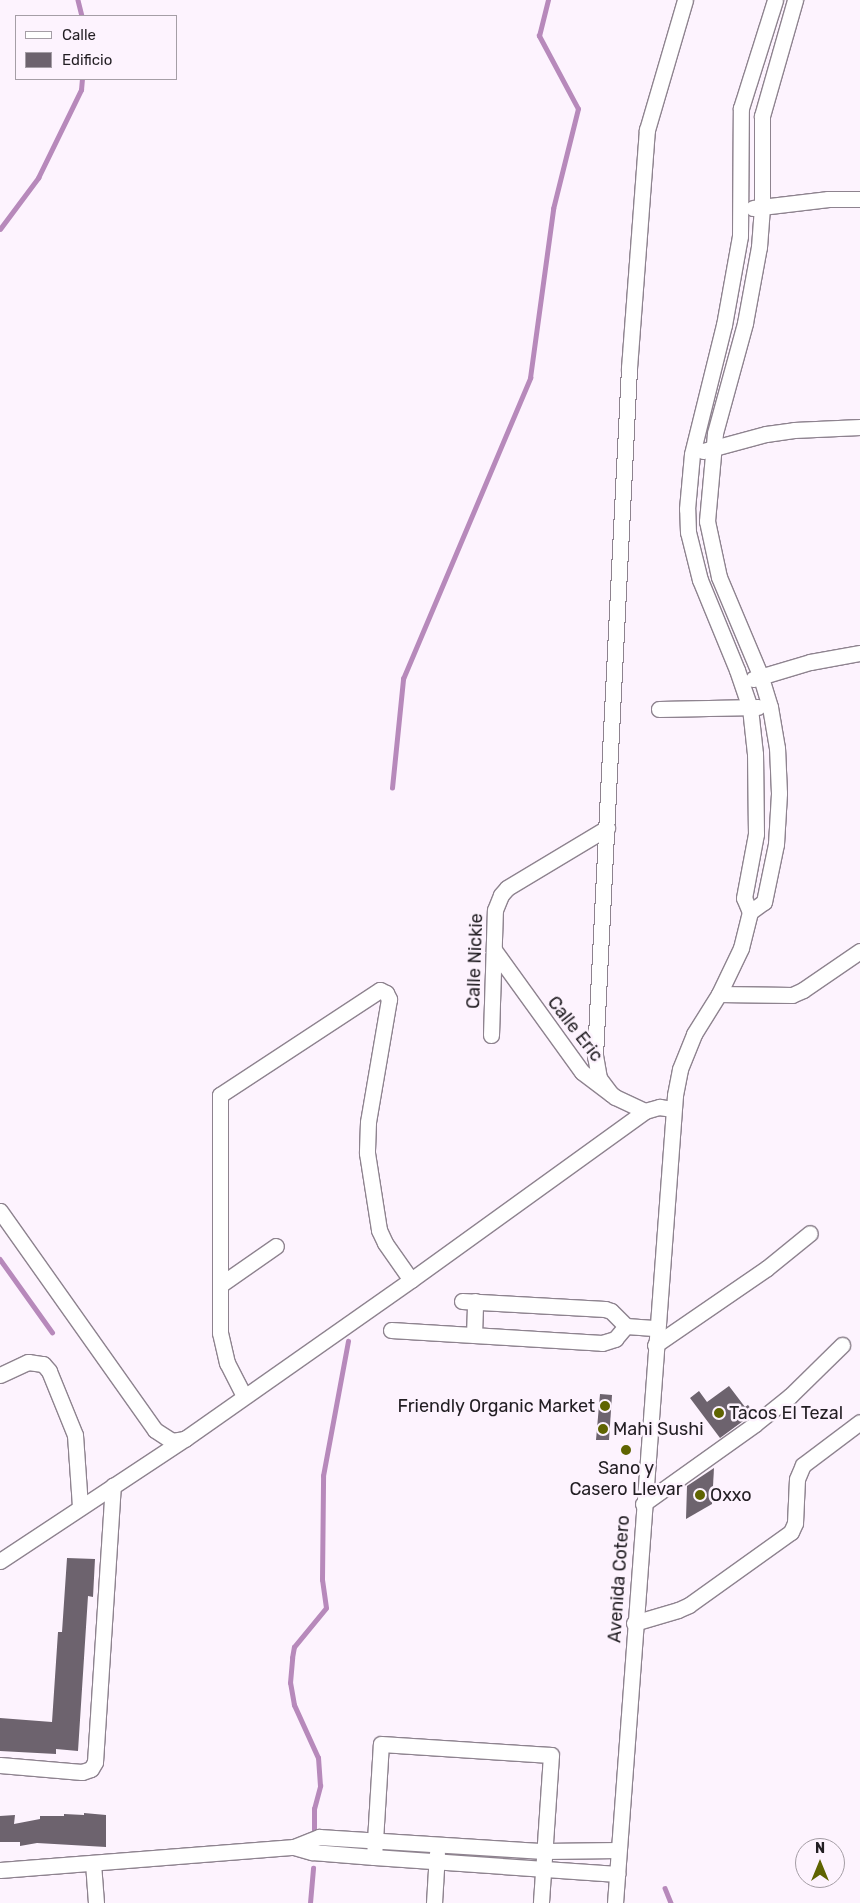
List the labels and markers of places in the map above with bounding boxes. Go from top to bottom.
place label: Friendly Organic Market [397,1395,595,1417]
marker: Friendly Organic Market [599,1400,611,1412]
place label: Tacos El Tezal [729,1402,843,1424]
marker: Tacos El Tezal [713,1407,725,1419]
place label: Mahi Sushi [613,1418,703,1440]
marker: Mahi Sushi [597,1423,609,1435]
marker: Sano y Casero Llevar [620,1444,632,1456]
place label: Sano y Casero Llevar [569,1458,683,1500]
place label: Oxxo [710,1484,752,1506]
marker: Oxxo [694,1489,706,1501]

